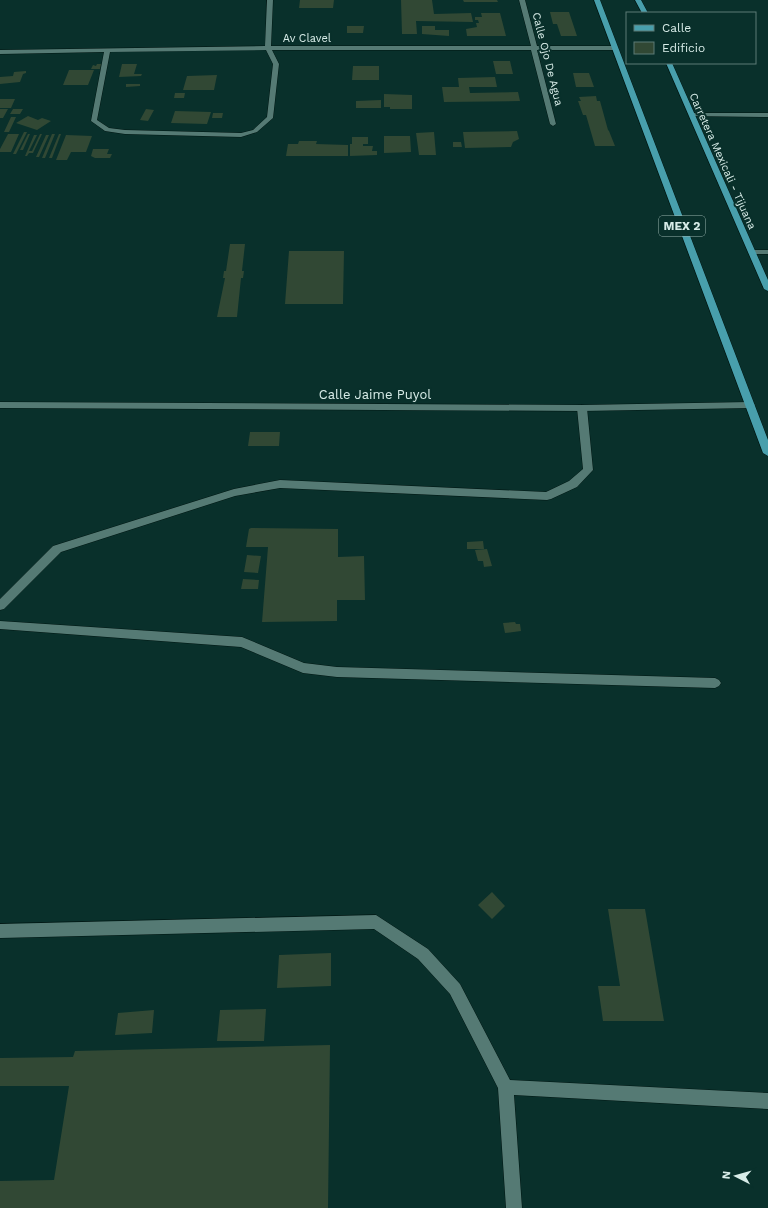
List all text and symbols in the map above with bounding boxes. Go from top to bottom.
street label: Calle Ojo De Agua [530,11,565,107]
legend [626,12,756,64]
text: Calle [662,21,691,35]
street label: Av Clavel [283,32,332,45]
text: Edificio [662,41,705,55]
street label: Carretera Mexicali - Tijuana [687,91,759,231]
road number: MEX 2 [659,216,705,236]
street label: Calle Jaime Puyol [319,387,431,402]
north arrow [716,1156,756,1196]
text: N [720,1170,733,1180]

